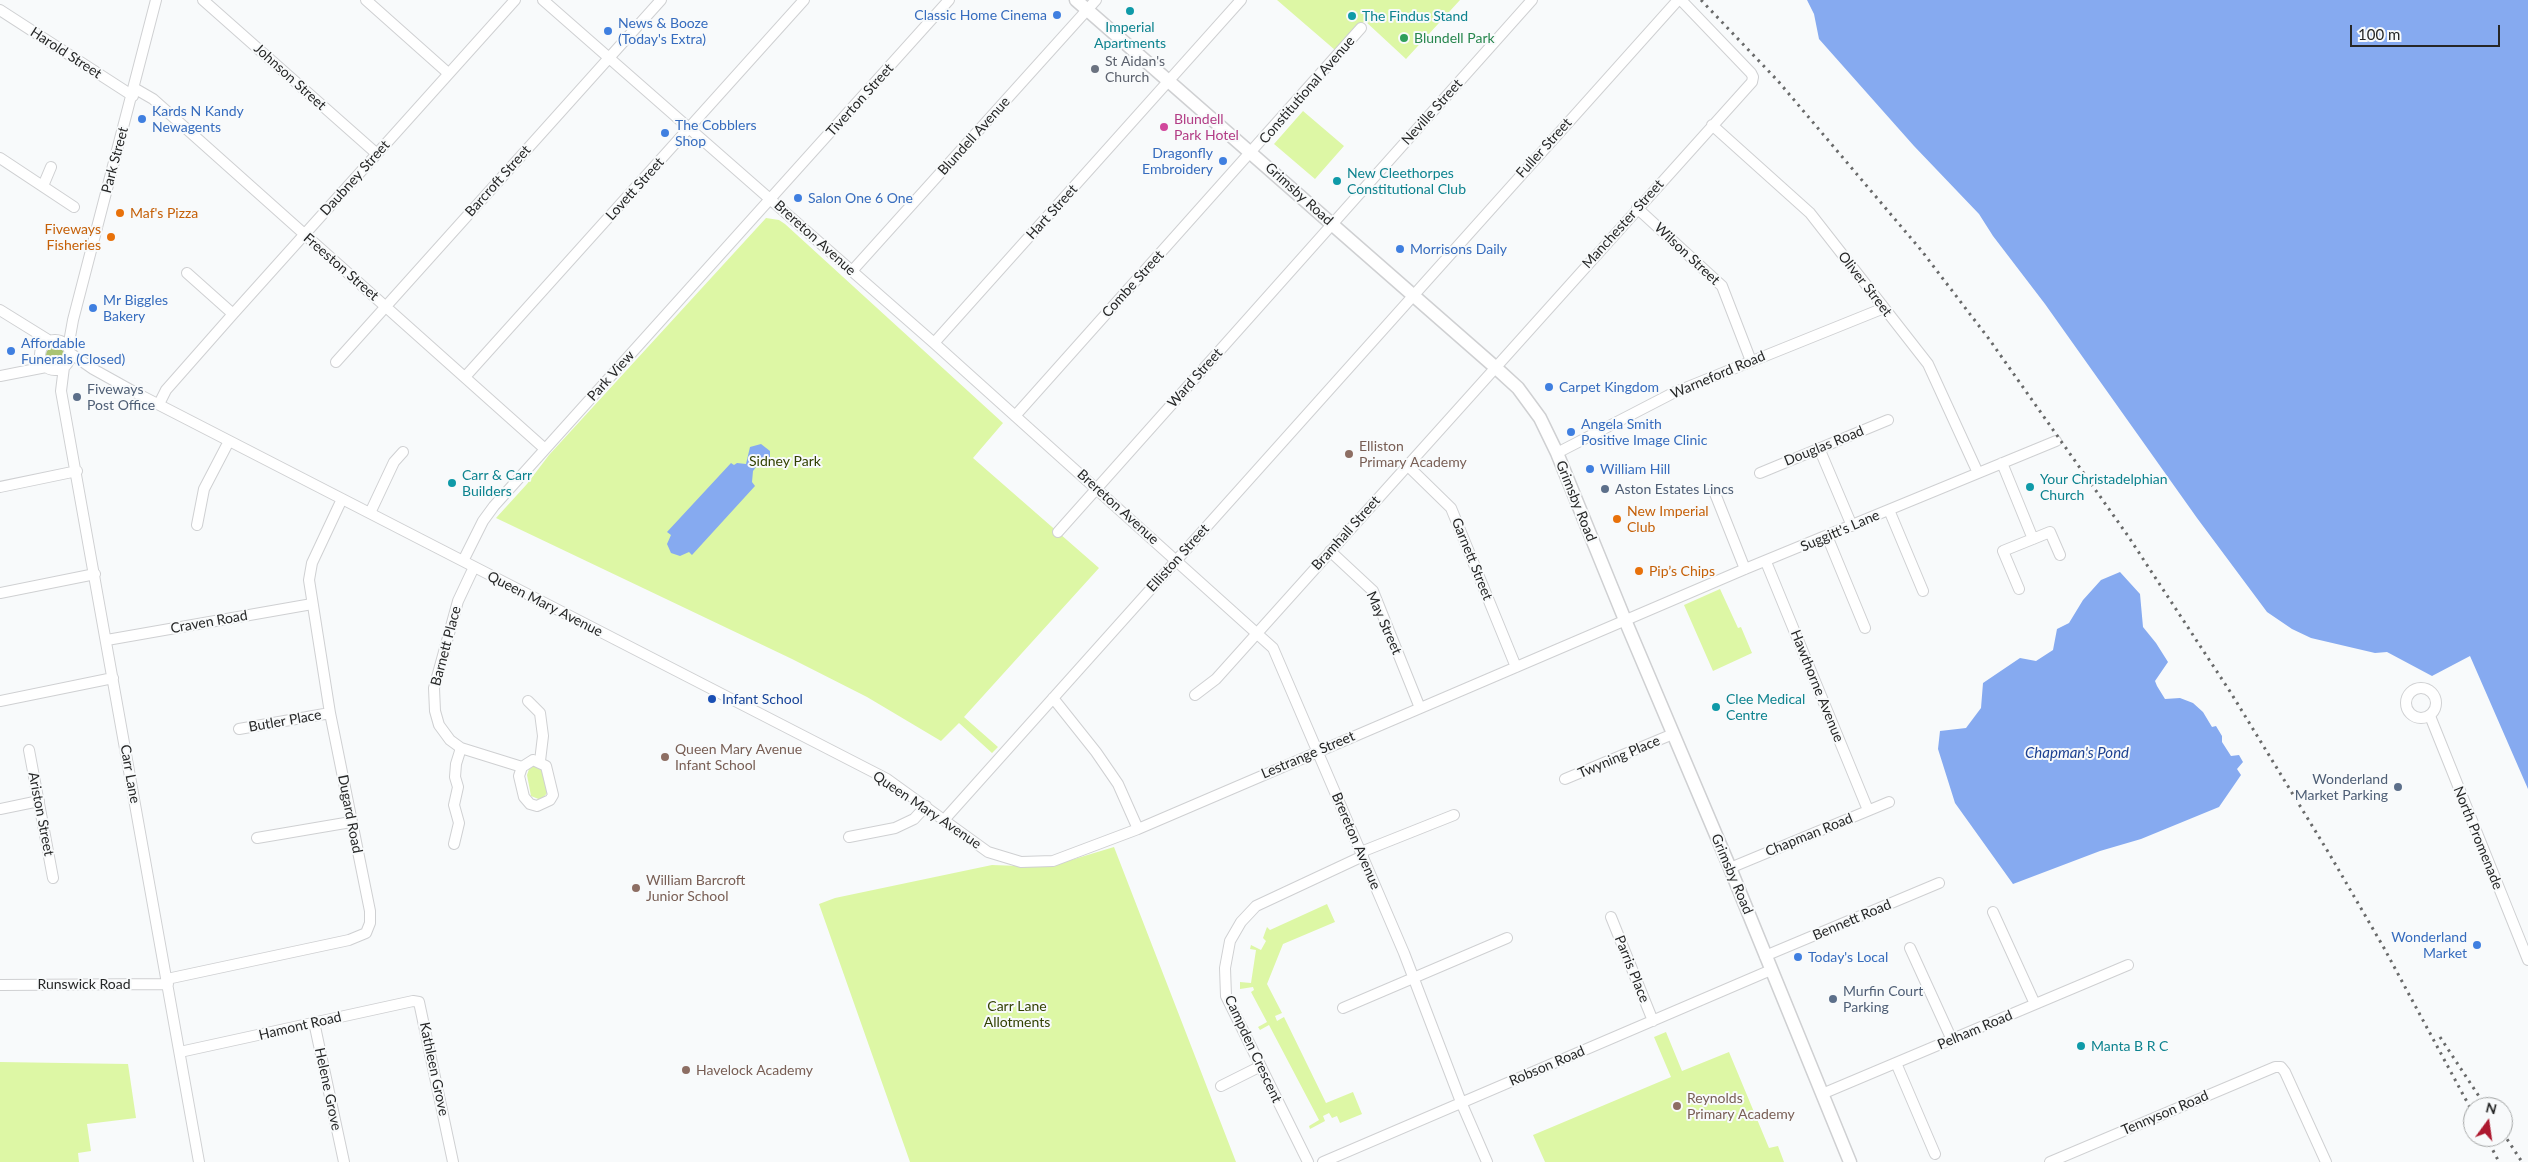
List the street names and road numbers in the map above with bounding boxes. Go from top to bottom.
street label: Harold Street [27,24,105,82]
street label: Constitutional Avenue [1256,33,1358,147]
street label: Johnson Street [250,40,330,114]
street label: Tiverton Street [823,60,897,140]
street label: Neville Street [1398,76,1466,148]
street label: Blundell Avenue [934,93,1014,179]
street label: Fuller Street [1513,115,1575,181]
street label: Park Street [98,125,132,195]
street label: Daubney Street [317,137,393,219]
street label: Barcroft Street [462,142,534,220]
street label: Lovett Street [602,154,668,224]
street label: Grimsby Road [1262,159,1336,229]
street label: Manchester Street [1579,176,1667,272]
street label: Hart Street [1023,181,1081,243]
street label: Brereton Avenue [771,197,859,279]
street label: Wilson Street [1651,219,1723,289]
street label: Freeston Street [300,230,382,304]
street label: Combe Street [1099,247,1167,321]
street label: Oliver Street [1834,248,1896,320]
street label: Ward Street [1164,345,1226,411]
street label: Park View [584,347,638,405]
street label: Warneford Road [1668,348,1768,402]
street label: Douglas Road [1782,422,1866,470]
street label: Grimsby Road [1552,458,1600,544]
street label: Brereton Avenue [1074,466,1162,548]
street label: Bramhall Street [1308,492,1384,574]
street label: Suggitt's Lane [1798,507,1882,555]
street label: Garnett Street [1448,515,1496,603]
street label: Elliston Street [1143,521,1213,595]
street label: Queen Mary Avenue [485,568,605,640]
street label: May Street [1363,589,1405,657]
street label: Barnett Place [427,604,465,688]
street label: Craven Road [169,607,249,637]
street label: Hawthorne Avenue [1787,628,1847,744]
street label: Butler Place [247,706,323,736]
street label: Lestrange Street [1259,728,1357,782]
street label: Twyning Place [1575,732,1663,782]
street label: Carr Lane [117,743,143,805]
street label: Queen Mary Avenue [870,768,984,852]
street label: Ariston Street [25,771,57,857]
street label: Dugard Road [334,773,366,855]
street label: North Promenade [2450,784,2506,892]
street label: Brereton Avenue [1328,790,1384,892]
street label: Chapman Road [1763,810,1855,860]
street label: Grimsby Road [1708,831,1756,917]
street label: Bennett Road [1810,896,1894,944]
street label: Parris Place [1611,933,1653,1005]
street label: Runswick Road [38,976,130,992]
street label: Campden Crescent [1221,993,1285,1105]
street label: Pelham Road [1935,1007,2015,1053]
street label: Hamont Road [257,1008,343,1044]
street label: Kathleen Grove [416,1021,452,1117]
street label: Robson Road [1507,1043,1587,1089]
street label: Helene Grove [311,1046,345,1132]
street label: Tennyson Road [2119,1087,2211,1139]

